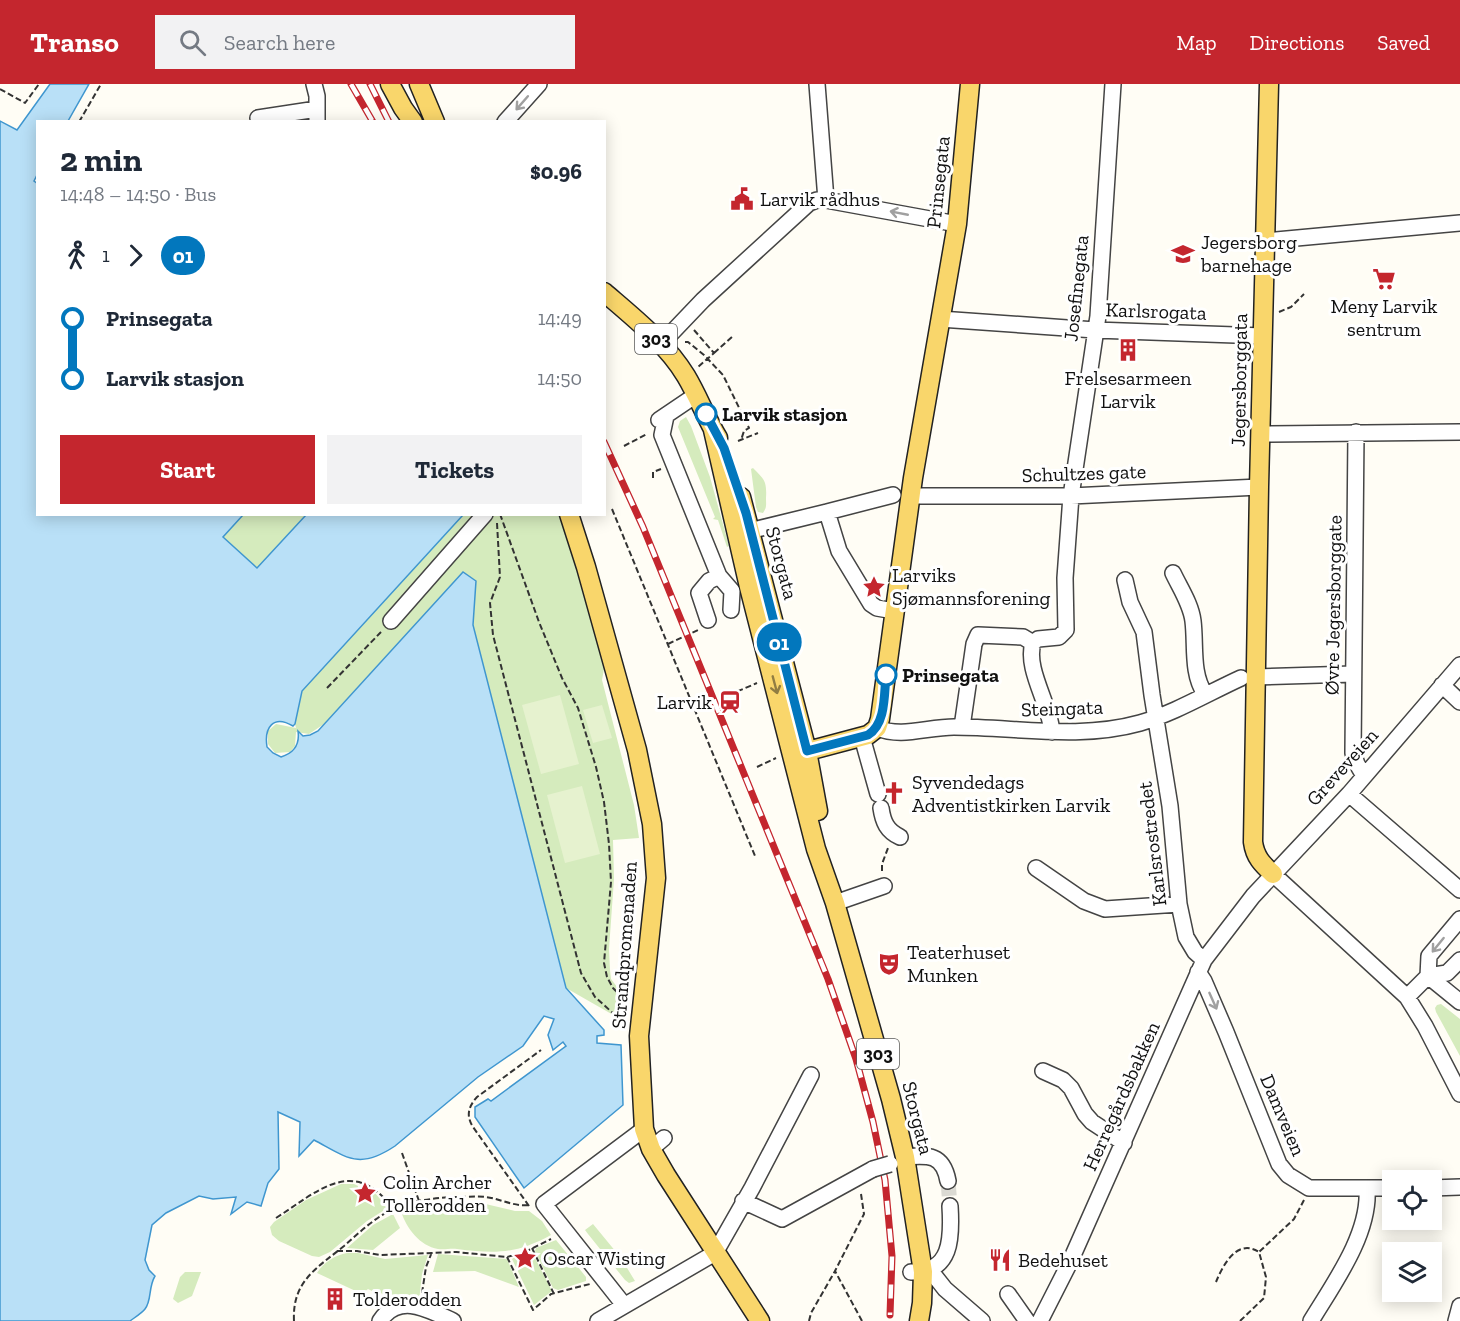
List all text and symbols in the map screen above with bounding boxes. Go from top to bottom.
search box [155,15,575,69]
text: Transo [30,26,119,59]
icon: search [176,26,209,59]
text: Search here [224,29,335,56]
text: Map [1177,30,1217,55]
text: Directions [1250,30,1344,55]
text: Saved [1377,30,1430,55]
one-way arrow [515,95,529,110]
street label: Prinsegata [921,134,955,229]
text: 2 min [60,140,142,179]
text: $0.96 [530,158,582,185]
text: 14:48 – 14:50 · Bus [60,182,216,206]
public building icon: Larvik rådhus [729,186,755,212]
place label: Larvik rådhus [760,187,880,211]
one-way arrow [890,207,910,218]
place label: Jegersborg barnehage [1200,230,1297,277]
street label: Josefinegata [1058,233,1094,342]
icon: walk [60,239,93,272]
icon: forward [119,239,152,272]
school or university icon: Jegersborg barnehage [1170,241,1196,267]
text: 1 [102,243,110,267]
text: 01 [173,243,193,268]
supermarket icon: Meny Larvik sentrum [1371,266,1397,292]
place label: Meny Larvik sentrum [1331,294,1438,341]
street label: Karlsrogata [1105,297,1207,325]
text: Prinsegata [106,305,213,332]
text: 14:49 [538,306,582,330]
street label: Jegersborggata [1226,313,1252,447]
road number: 303 [635,324,677,354]
building icon: Frelsesarmeen Larvik [1115,337,1141,363]
text: Larvik stasjon [106,365,244,392]
text: 14:50 [537,366,582,390]
place label: Frelsesarmeen Larvik [1065,366,1192,413]
place label: Larvik stasjon [722,402,848,426]
marker: Larvik stasjon [695,403,717,425]
button: Start [60,435,315,504]
button: Tickets [327,435,582,504]
street label: Schultzes gate [1021,459,1147,487]
street label: Øvre Jegersborggate [1319,515,1347,695]
street label: Storgata [761,524,803,602]
place label: Larviks Sjømannsforening [892,563,1050,610]
place icon: Larviks Sjømannsforening [861,574,887,600]
line badge: 01 [752,622,806,662]
text: 01 [769,630,789,655]
place label: Prinsegata [902,663,999,687]
marker: Prinsegata [875,664,897,686]
one-way arrow [769,675,781,694]
station icon: Larvik [717,689,743,715]
place label: Larvik [657,690,713,714]
street label: Steingata [1020,695,1104,721]
street label: Greveveien [1301,723,1383,811]
place label: Syvendedags Adventistkirken Larvik [912,770,1111,817]
church icon: Syvendedags Adventistkirken Larvik [881,780,907,806]
street label: Karlsrostredet [1132,780,1172,908]
street label: Strandpromenaden [606,860,642,1030]
one-way arrow [1431,937,1445,952]
place label: Teaterhuset Munken [907,940,1011,987]
theatre icon: Teaterhuset Munken [876,951,902,977]
one-way arrow [1208,992,1219,1010]
street label: Herregårdsbakken [1077,1017,1165,1174]
road number: 303 [857,1039,899,1069]
street label: Damveien [1255,1071,1311,1160]
street label: Storgata [897,1079,939,1157]
place label: Colin Archer Tollerodden [383,1170,492,1217]
map controls [1382,1170,1442,1302]
button: locate [1382,1170,1442,1230]
place icon: Colin Archer Tollerodden [352,1180,378,1206]
button: layers [1382,1242,1442,1302]
place icon: Oscar Wisting [512,1245,538,1271]
place label: Oscar Wisting [543,1246,665,1270]
restaurant icon: Bedehuset [987,1247,1013,1273]
place label: Bedehuset [1018,1248,1108,1272]
building icon: Tolderodden [322,1286,348,1312]
place label: Tolderodden [353,1287,462,1311]

